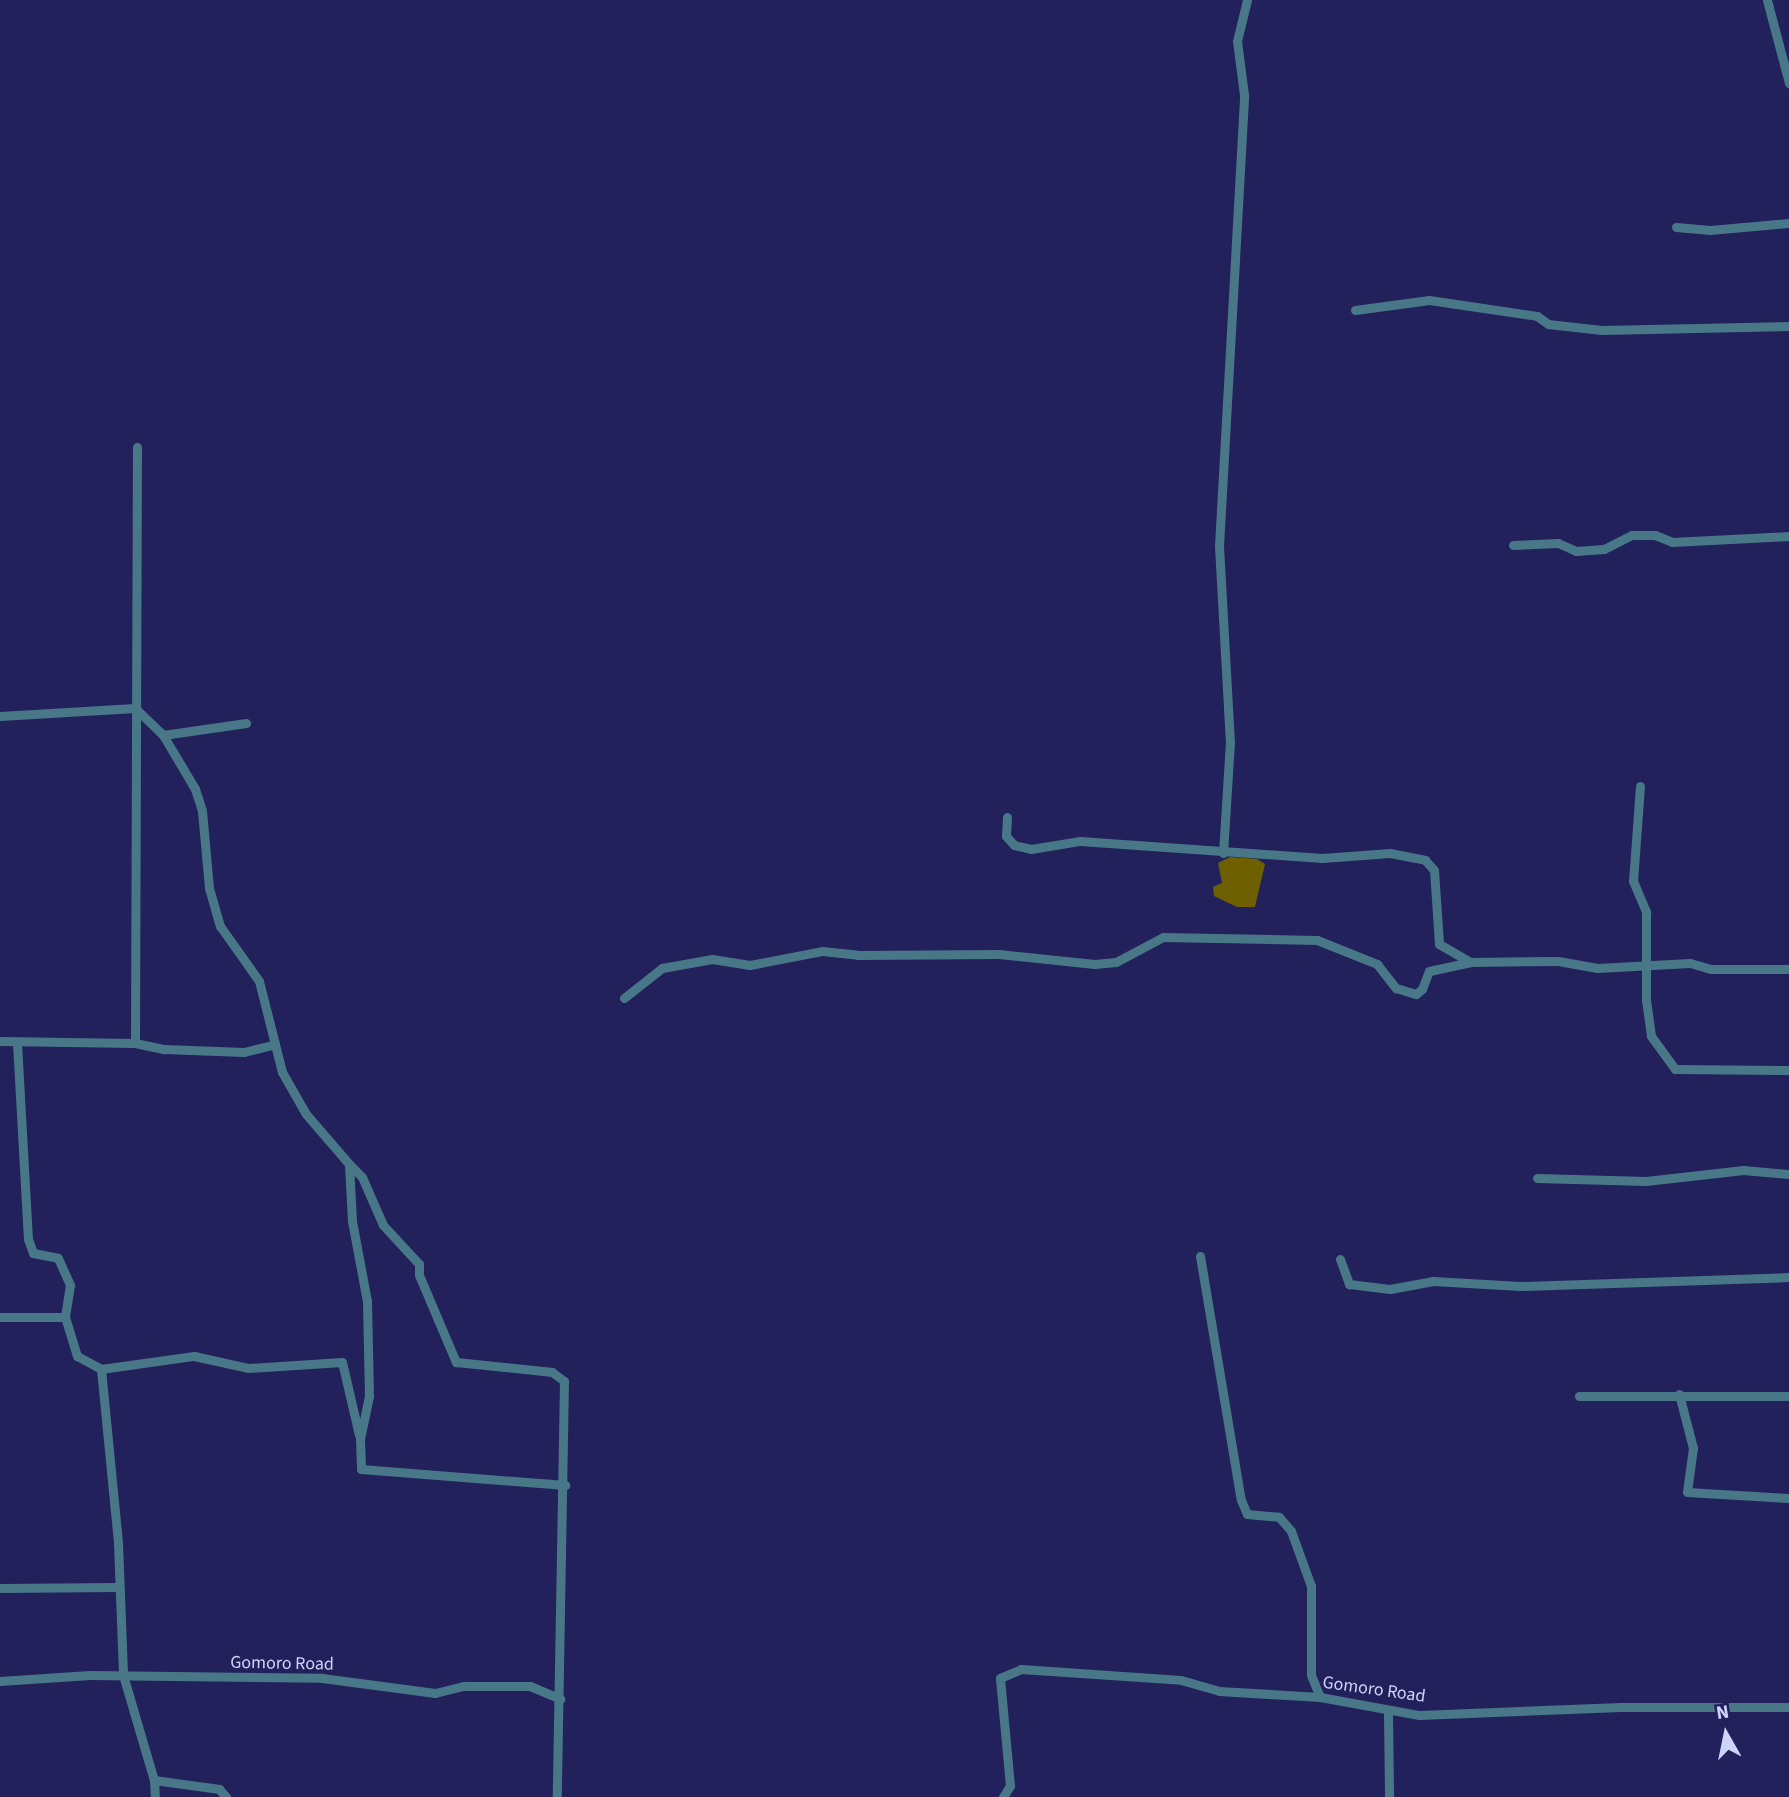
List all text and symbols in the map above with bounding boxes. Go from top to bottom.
street label: Gomoro Road [230,1652,334,1676]
street label: Gomoro Road [1321,1672,1427,1708]
text: N [1714,1698,1731,1727]
north arrow [1691,1699,1761,1769]

